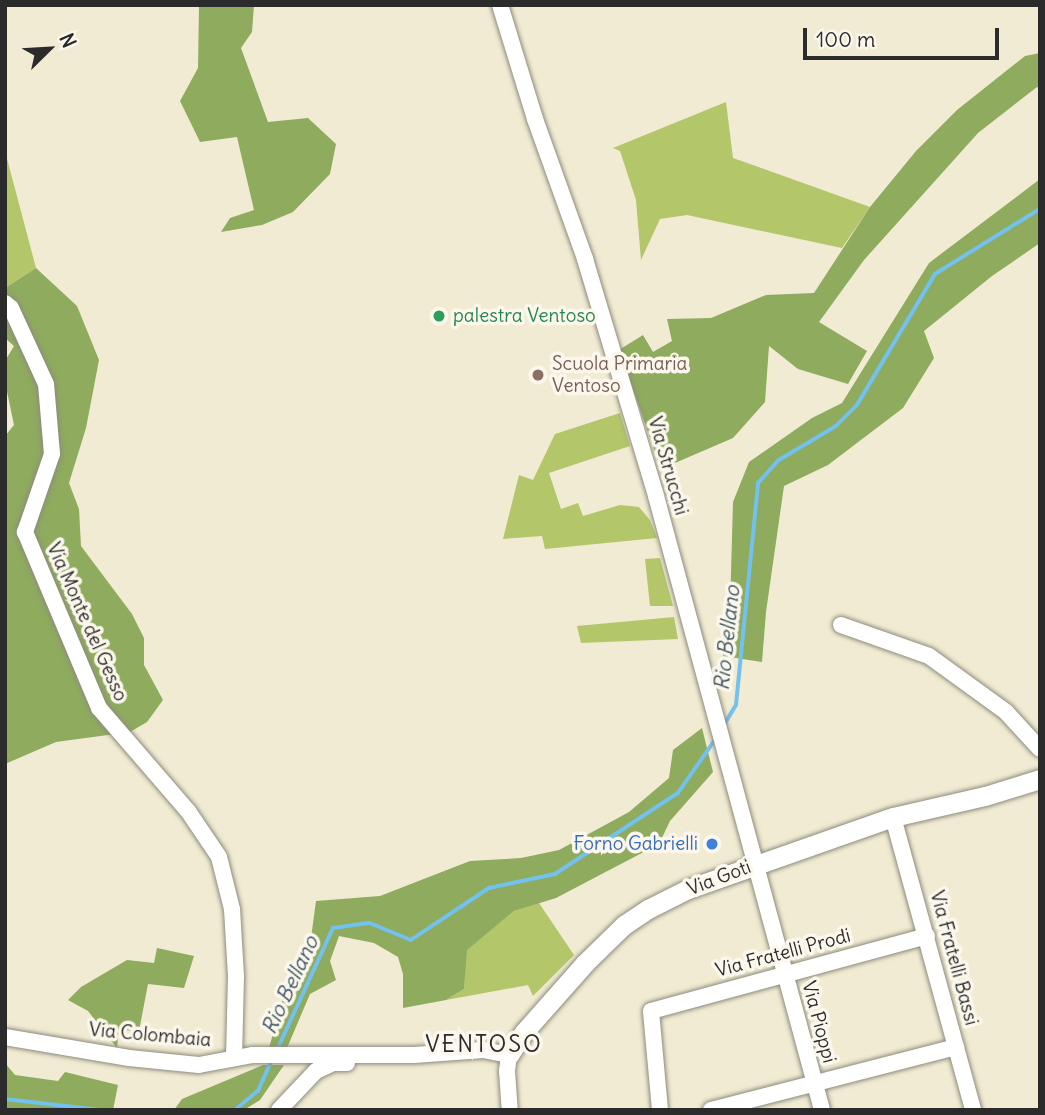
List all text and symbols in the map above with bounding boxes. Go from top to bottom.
north arrow [14,14,84,84]
scale bar [807,14,1003,58]
text: 100 m [816,26,875,53]
text: N [55,30,82,51]
place label: palestra Ventoso [453,305,596,327]
marker: palestra Ventoso [431,308,447,324]
place label: Scuola Primaria Ventoso [552,353,687,397]
marker: Scuola Primaria Ventoso [530,367,546,383]
street label: Via Strucchi [643,414,693,518]
street label: Via Monte del Gesso [42,539,132,705]
water label: Rio Bellano [709,584,745,692]
place label: Forno Gabrielli [573,833,698,855]
marker: Forno Gabrielli [704,836,720,852]
street label: Via Goti [684,855,754,901]
street label: Via Fratelli Bassi [925,888,983,1028]
street label: Via Fratelli Prodi [713,924,853,982]
water label: Rio Bellano [256,932,324,1038]
street label: Via Pioppi [797,979,841,1065]
street label: Via Colombaia [88,1018,212,1052]
district label: VENTOSO [426,1030,542,1058]

